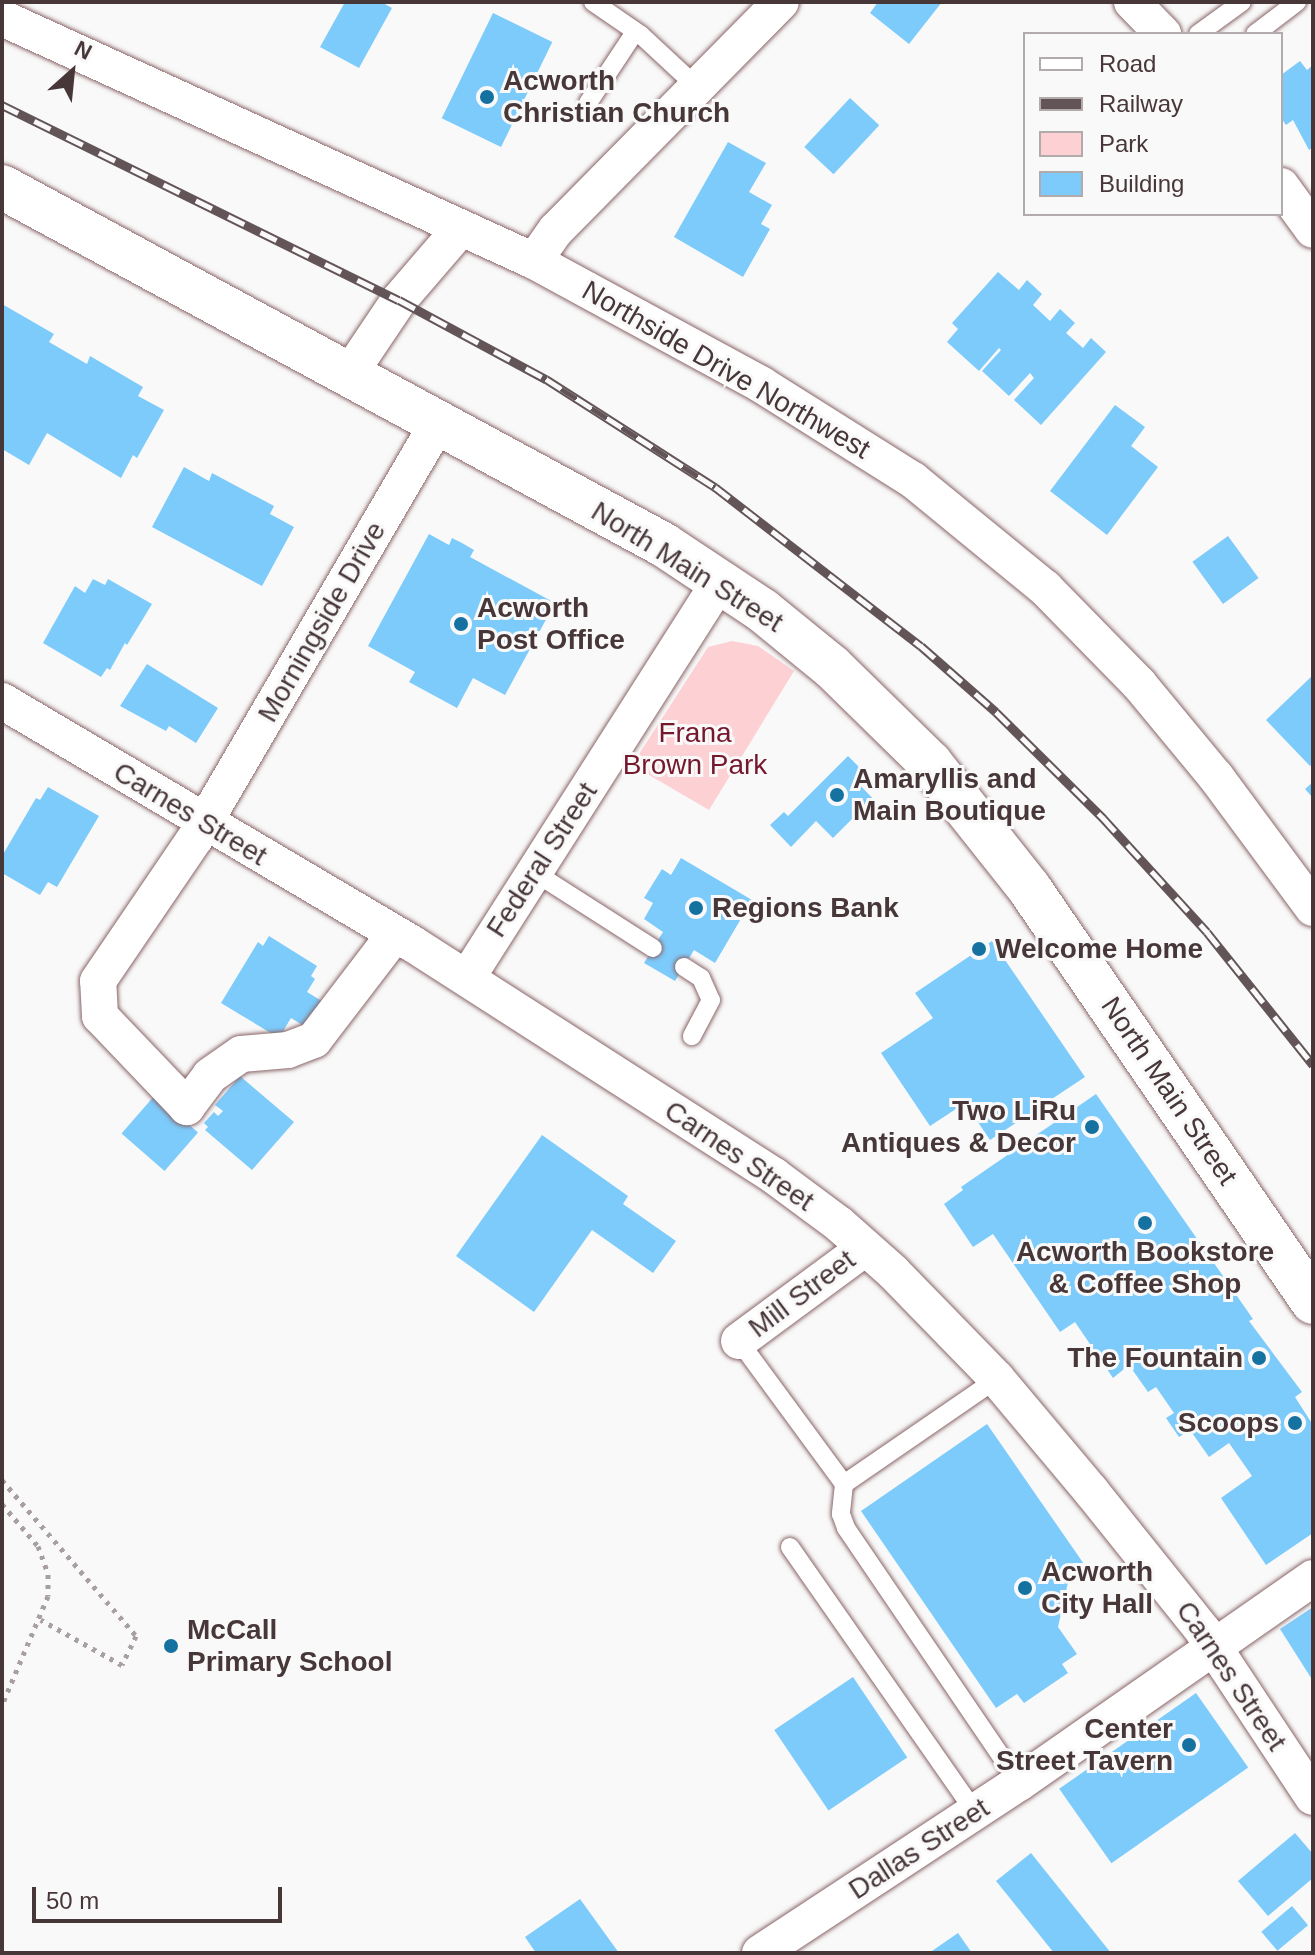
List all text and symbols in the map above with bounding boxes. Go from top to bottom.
north arrow [32,32,112,112]
legend [1023,32,1283,216]
text: N [70,35,96,65]
text: Road [1099,50,1156,77]
place label: Acworth Christian Church [503,64,730,130]
marker: Acworth Christian Church [478,88,496,106]
text: Railway [1099,90,1183,117]
text: Park [1099,130,1148,157]
text: Building [1099,170,1184,197]
street label: Northside Drive Northwest [576,274,876,466]
street label: North Main Street [585,495,789,639]
street label: Morningside Drive [251,516,393,728]
place label: Acworth Post Office [477,591,625,657]
marker: Acworth Post Office [452,615,470,633]
park label: Frana Brown Park [623,716,767,782]
street label: Carnes Street [107,755,273,873]
place label: Amaryllis and Main Boutique [853,762,1046,828]
street label: Federal Street [480,776,604,944]
marker: Amaryllis and Main Boutique [828,786,846,804]
place label: Regions Bank [712,891,899,925]
marker: Regions Bank [687,899,705,917]
place label: Welcome Home [995,932,1203,966]
marker: Welcome Home [970,940,988,958]
street label: North Main Street [1094,991,1244,1191]
street label: Carnes Street [658,1094,820,1218]
place label: Two LiRu Antiques & Decor [841,1094,1076,1160]
marker: Two LiRu Antiques & Decor [1083,1118,1101,1136]
marker: Acworth Bookstore & Coffee Shop [1136,1214,1154,1232]
place label: Acworth Bookstore & Coffee Shop [1016,1235,1274,1301]
street label: Mill Street [742,1243,862,1345]
place label: The Fountain [1067,1341,1243,1375]
marker: The Fountain [1250,1349,1268,1367]
place label: Scoops [1178,1406,1279,1440]
marker: Scoops [1286,1414,1304,1432]
place label: Acworth City Hall [1041,1555,1153,1621]
marker: Acworth City Hall [1016,1579,1034,1597]
street label: Carnes Street [1169,1595,1293,1757]
place label: McCall Primary School [187,1613,392,1679]
marker: McCall Primary School [162,1637,180,1655]
place label: Center Street Tavern [996,1712,1173,1778]
marker: Center Street Tavern [1180,1736,1198,1754]
street label: Dallas Street [843,1791,995,1907]
scale bar [36,1871,286,1921]
text: 50 m [46,1887,99,1914]

